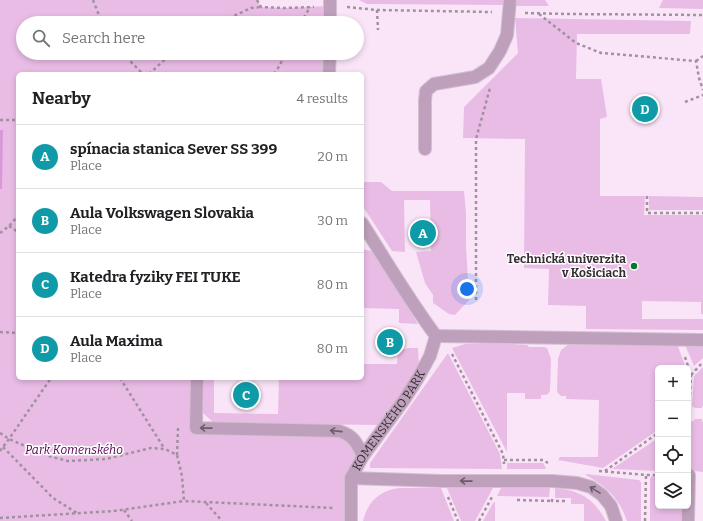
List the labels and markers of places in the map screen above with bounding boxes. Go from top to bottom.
pin: D [632,94,658,124]
pin: A [410,218,436,248]
place label: Technická univerzita v Košiciach [507,252,626,280]
marker: Technická univerzita v Košiciach [629,261,639,271]
pin: B [377,327,403,357]
pin: C [233,380,259,410]

